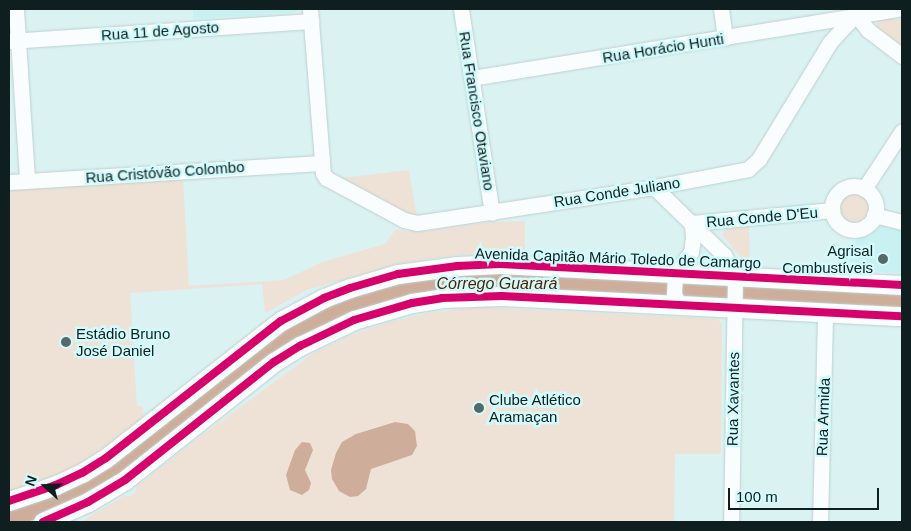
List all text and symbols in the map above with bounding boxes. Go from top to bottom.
street label: Rua 11 de Agosto [100,18,220,44]
street label: Rua Francisco Otaviano [456,30,498,192]
street label: Rua Horácio Hunti [601,30,725,66]
street label: Rua Cristóvão Colombo [85,157,245,187]
street label: Rua Conde Juliano [553,173,681,211]
street label: Rua Conde D'Eu [705,203,819,231]
place label: Agrisal Combustíveis [782,241,873,276]
street label: Avenida Capitão Mário Toledo de Camargo [474,244,762,272]
marker: Agrisal Combustíveis [877,253,889,265]
water label: Córrego Guarará [437,274,557,294]
place label: Estádio Bruno José Daniel [76,324,170,359]
marker: Estádio Bruno José Daniel [60,336,72,348]
street label: Rua Xavantes [723,352,743,446]
street label: Rua Armida [813,377,833,457]
place label: Clube Atlético Aramaçan [489,390,582,425]
marker: Clube Atlético Aramaçan [473,402,485,414]
north arrow [20,461,70,511]
text: N [22,473,40,488]
scale bar [731,478,882,510]
text: 100 m [736,488,778,505]

